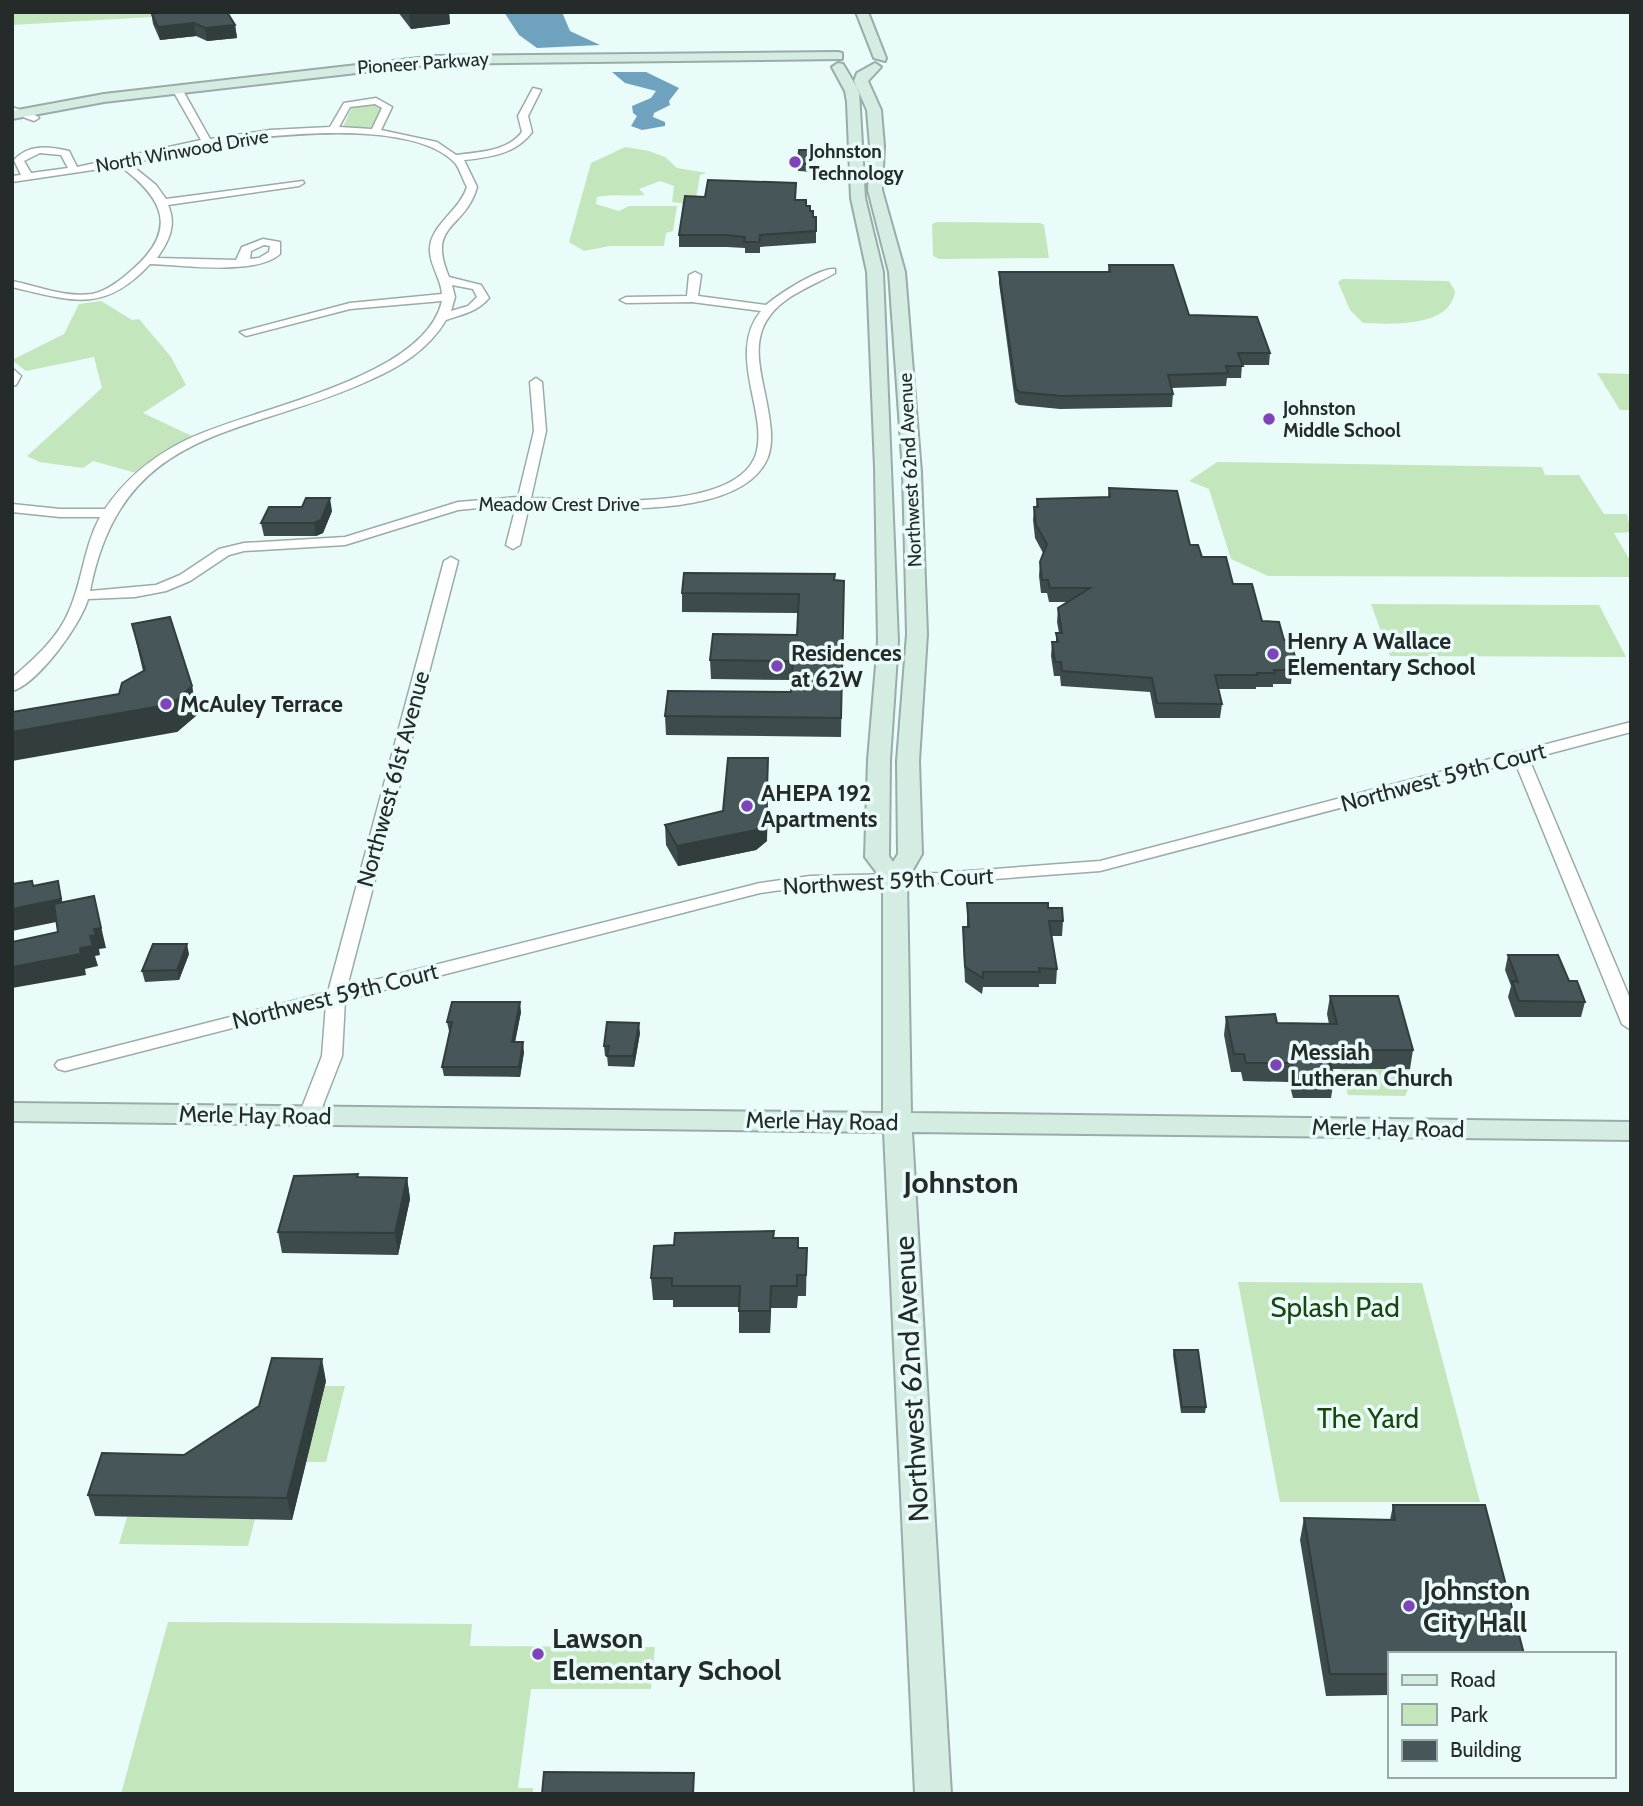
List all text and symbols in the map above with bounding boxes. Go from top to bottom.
street label: Pioneer Parkway [356,47,490,79]
street label: North Winwood Drive [94,124,270,178]
place label: Johnston Technology [808,140,905,185]
marker: Johnston Technology [787,154,803,170]
street label: Northwest 62nd Avenue [893,372,927,568]
place label: Johnston Middle School [1282,397,1401,442]
marker: Johnston Middle School [1261,411,1277,427]
street label: Meadow Crest Drive [478,493,640,516]
place label: Henry A Wallace Elementary School [1287,627,1475,681]
place label: Residences at 62W [791,639,902,693]
marker: Henry A Wallace Elementary School [1265,646,1281,662]
marker: Residences at 62W [769,658,785,674]
street label: Northwest 61st Avenue [351,668,435,890]
place label: McAuley Terrace [180,690,343,718]
marker: McAuley Terrace [158,696,174,712]
street label: Northwest 59th Court [1337,736,1549,818]
place label: AHEPA 192 Apartments [761,779,878,833]
marker: AHEPA 192 Apartments [739,798,755,814]
street label: Northwest 59th Court [782,861,994,901]
street label: Northwest 59th Court [229,957,441,1035]
place label: Messiah Lutheran Church [1290,1038,1453,1092]
marker: Messiah Lutheran Church [1268,1057,1284,1073]
street label: Merle Hay Road [178,1100,332,1130]
street label: Merle Hay Road [745,1106,899,1136]
street label: Merle Hay Road [1311,1113,1465,1143]
district label: Johnston [903,1164,1018,1201]
street label: Northwest 62nd Avenue [887,1235,935,1523]
park label: Splash Pad [1270,1290,1400,1324]
park label: The Yard [1317,1401,1419,1435]
place label: Johnston City Hall [1422,1573,1530,1639]
marker: Johnston City Hall [1401,1598,1417,1614]
place label: Lawson Elementary School [552,1621,781,1687]
marker: Lawson Elementary School [530,1646,546,1662]
legend [1388,1652,1615,1778]
text: Road [1450,1667,1496,1692]
text: Park [1450,1702,1488,1727]
text: Building [1450,1737,1522,1762]

